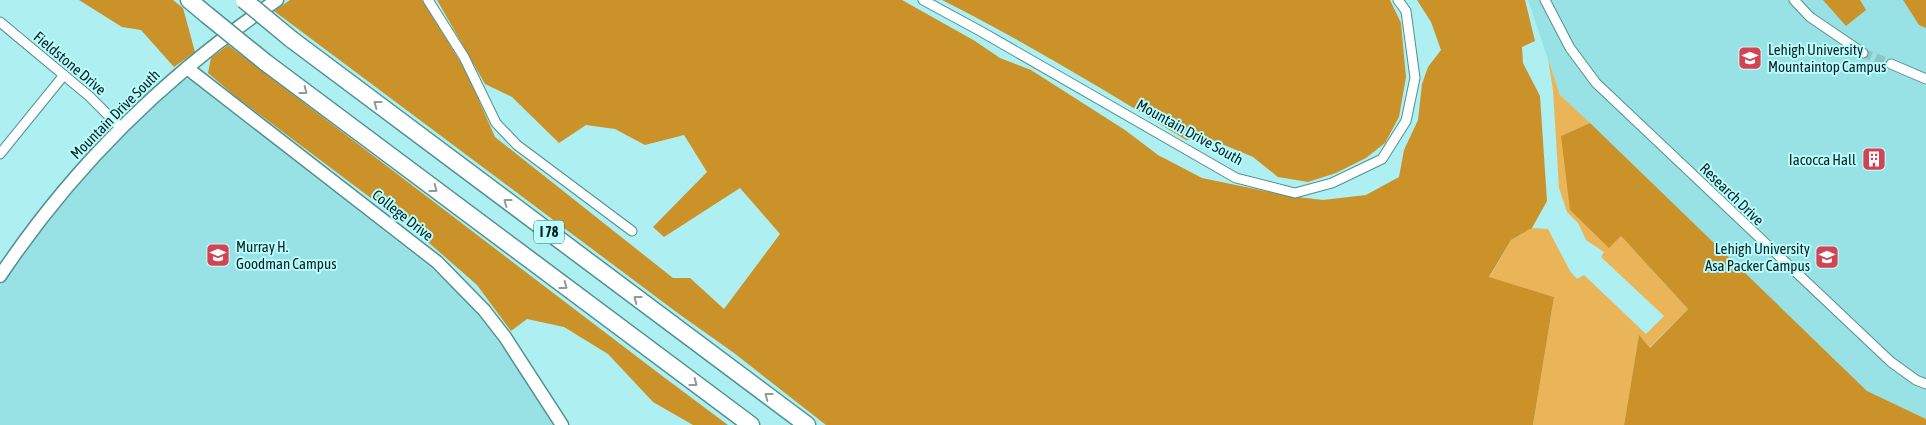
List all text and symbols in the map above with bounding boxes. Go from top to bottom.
street label: Fieldstone Drive [30,28,110,98]
place label: Lehigh University Mountaintop Campus [1768,41,1886,75]
school or university icon: Lehigh University Mountaintop Campus [1737,45,1763,71]
street label: Mountain Drive South [67,66,163,162]
one-way arrow [298,86,307,94]
street label: Mountain Drive South [1134,96,1246,168]
one-way arrow [374,102,383,110]
building icon: Iacocca Hall [1861,146,1887,172]
place label: Iacocca Hall [1789,151,1856,168]
street label: Research Drive [1697,159,1767,229]
one-way arrow [428,183,438,192]
street label: College Drive [369,186,437,244]
one-way arrow [504,199,513,207]
road number: I 78 [534,220,564,243]
place label: Murray H. Goodman Campus [236,238,336,272]
place label: Lehigh University Asa Packer Campus [1705,240,1810,274]
school or university icon: Murray H. Goodman Campus [205,242,231,268]
school or university icon: Lehigh University Asa Packer Campus [1814,244,1840,270]
one-way arrow [558,280,568,289]
one-way arrow [633,296,643,305]
one-way arrow [688,377,698,386]
one-way arrow [764,393,774,402]

